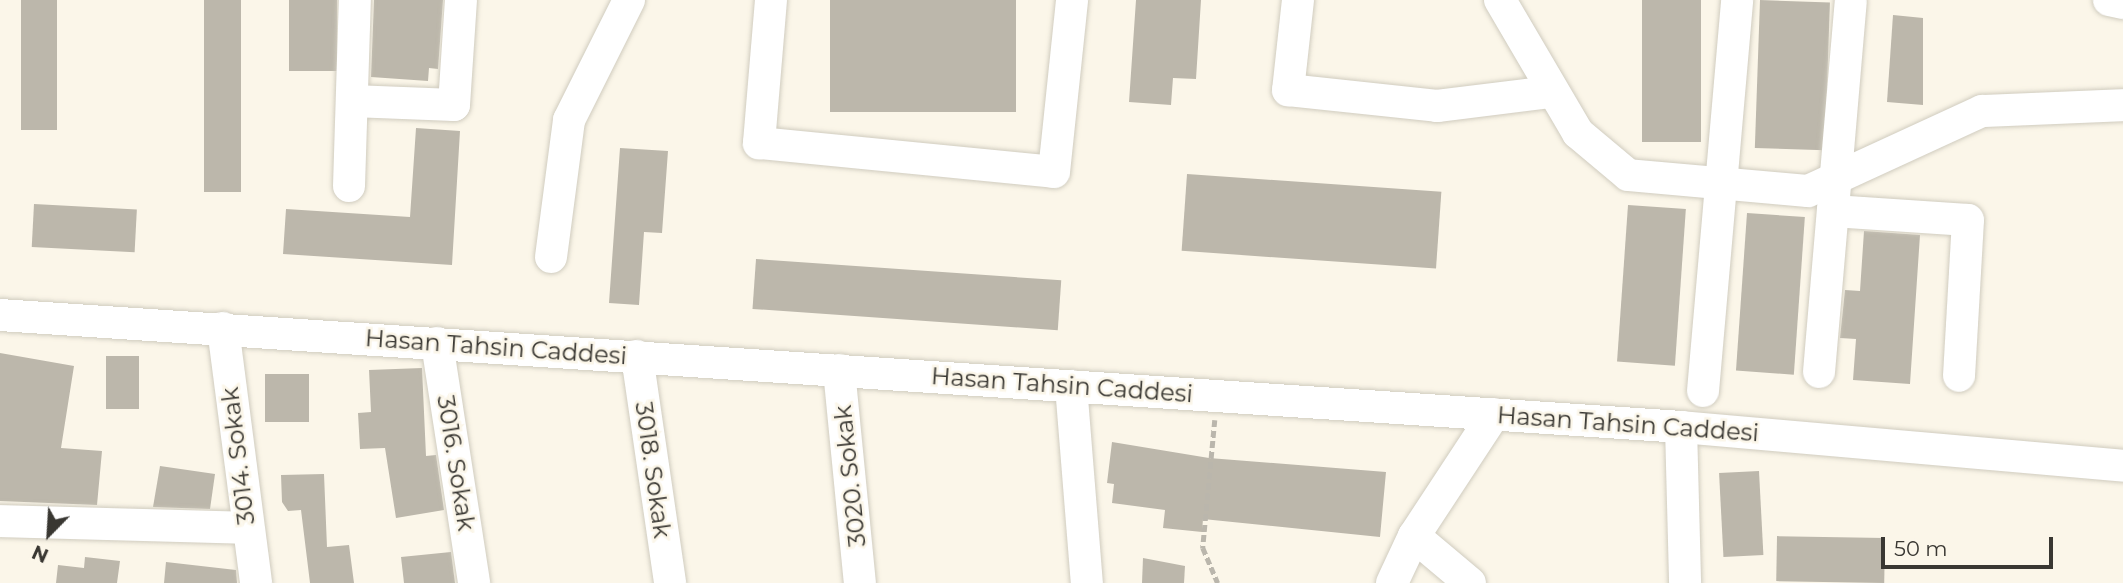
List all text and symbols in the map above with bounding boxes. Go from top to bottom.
street label: Hasan Tahsin Caddesi [364,323,628,371]
street label: Hasan Tahsin Caddesi [930,361,1194,409]
street label: 3014. Sokak [215,386,261,526]
street label: 3016. Sokak [431,393,481,533]
street label: 3018. Sokak [629,400,677,540]
street label: Hasan Tahsin Caddesi [1496,400,1760,448]
street label: 3020. Sokak [828,404,872,548]
north arrow [14,499,84,569]
scale bar [1885,524,2056,568]
text: 50 m [1894,536,1948,561]
text: N [29,540,52,567]

